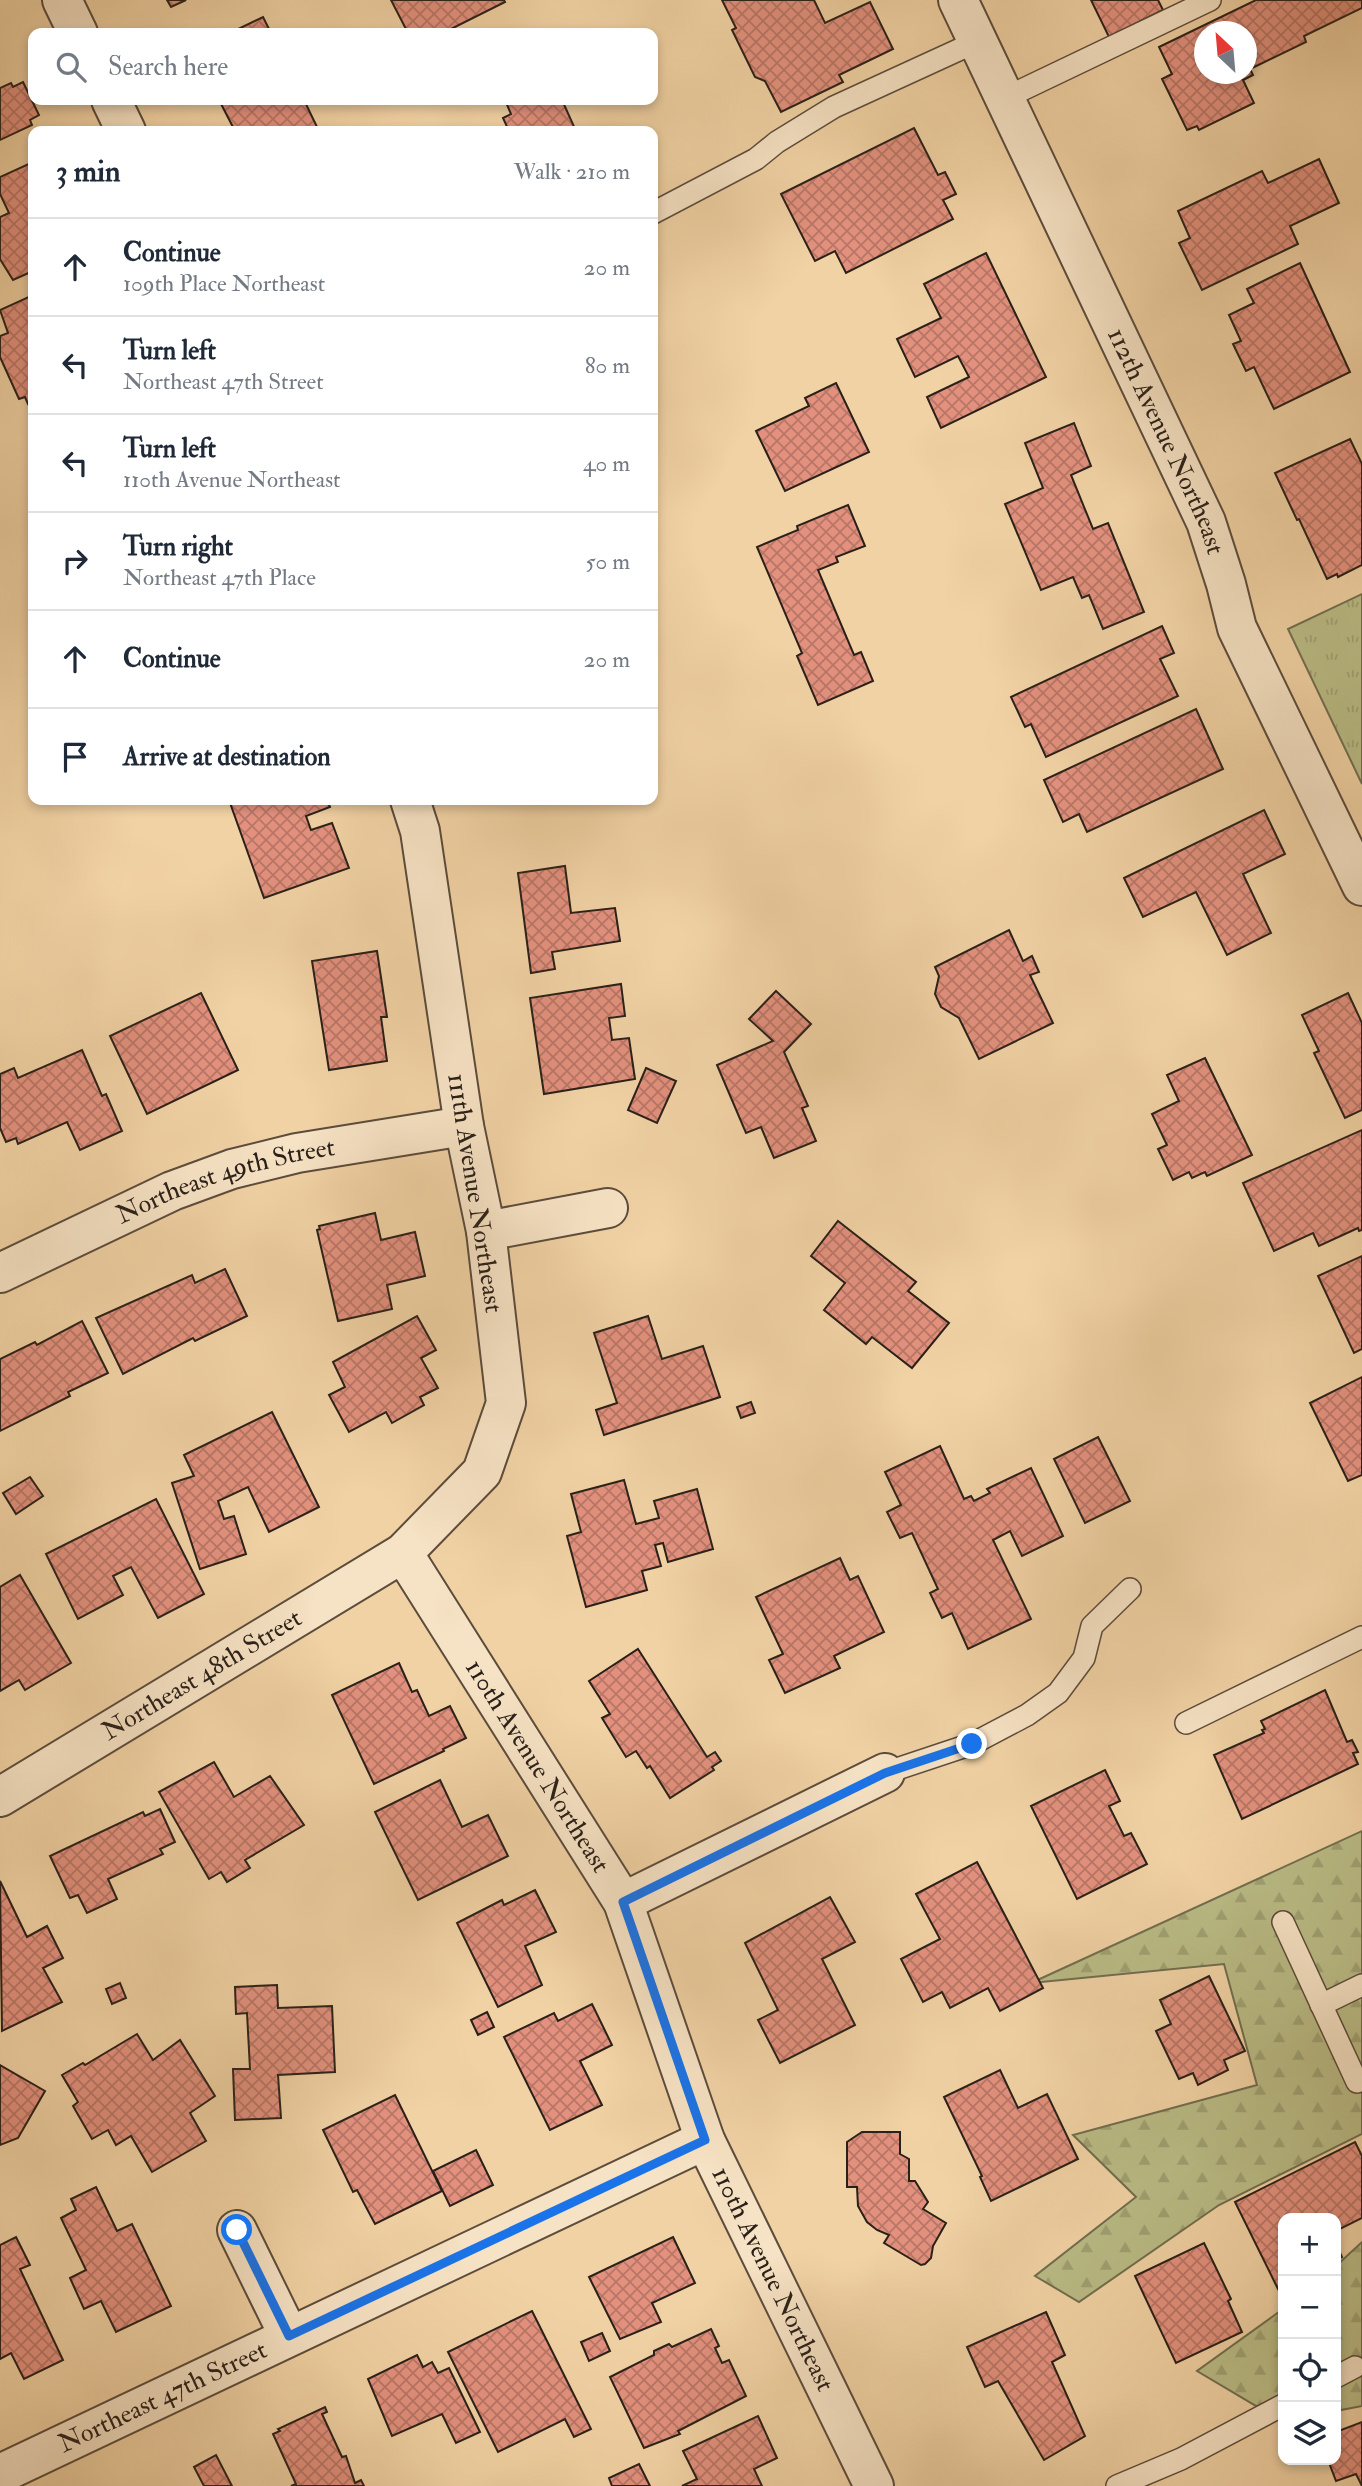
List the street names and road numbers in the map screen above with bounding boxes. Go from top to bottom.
street label: 112th Avenue Northeast [1100,323,1231,558]
street label: 111th Avenue Northeast [440,1071,510,1315]
street label: Northeast 49th Street [111,1131,337,1231]
street label: Northeast 48th Street [96,1602,308,1747]
street label: 110th Avenue Northeast [458,1654,617,1879]
street label: 110th Avenue Northeast [705,2161,841,2397]
street label: Northeast 47th Street [53,2334,272,2460]

